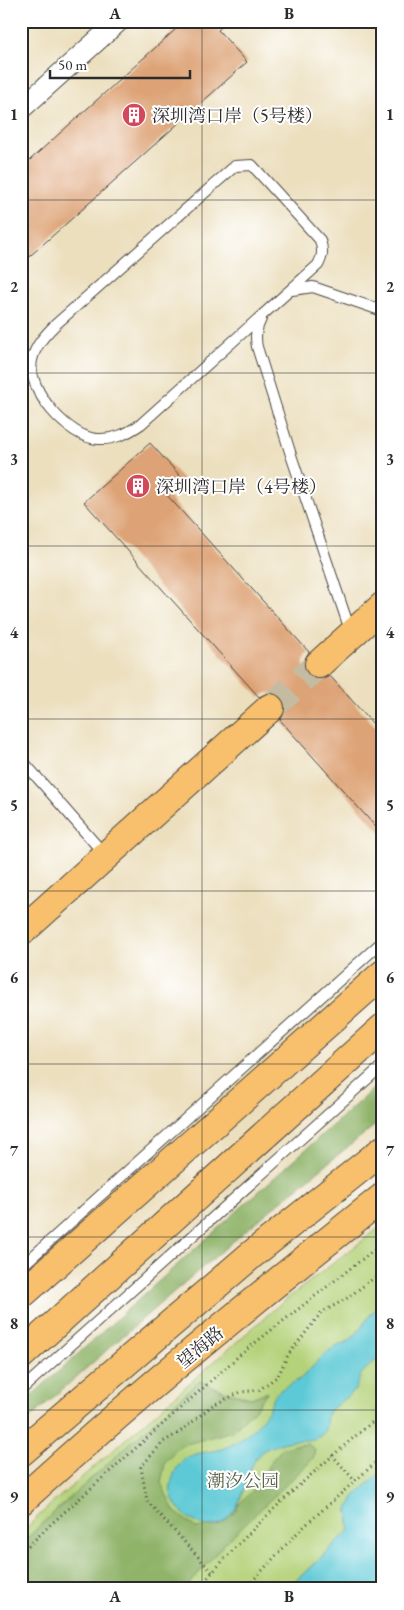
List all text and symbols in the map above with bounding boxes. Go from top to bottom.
text: A [108,3,121,24]
text: B [284,3,294,24]
scale bar [50,48,190,80]
text: 50 m [58,55,87,74]
building icon: 深圳湾口岸（5号楼） [121,102,147,128]
text: 1 [10,104,18,125]
place label: 深圳湾口岸（5号楼） [152,104,323,127]
text: 1 [386,104,394,125]
text: 2 [10,276,19,297]
text: 2 [386,276,395,297]
text: 3 [10,449,18,470]
text: 3 [386,449,394,470]
building icon: 深圳湾口岸（4号楼） [125,473,151,499]
place label: 深圳湾口岸（4号楼） [156,475,327,498]
text: 4 [10,622,19,643]
text: 4 [386,622,395,643]
text: 5 [10,795,18,816]
text: 5 [386,795,394,816]
text: 6 [10,967,19,988]
text: 6 [386,967,395,988]
text: 7 [10,1140,19,1161]
text: 7 [386,1140,395,1161]
text: 8 [10,1313,18,1334]
text: 8 [386,1313,394,1334]
street label: 望海路 [172,1321,228,1373]
park label: 潮汐公园 [207,1469,279,1492]
text: 9 [10,1486,19,1507]
text: 9 [386,1486,395,1507]
text: A [108,1586,121,1607]
text: B [284,1586,294,1607]

